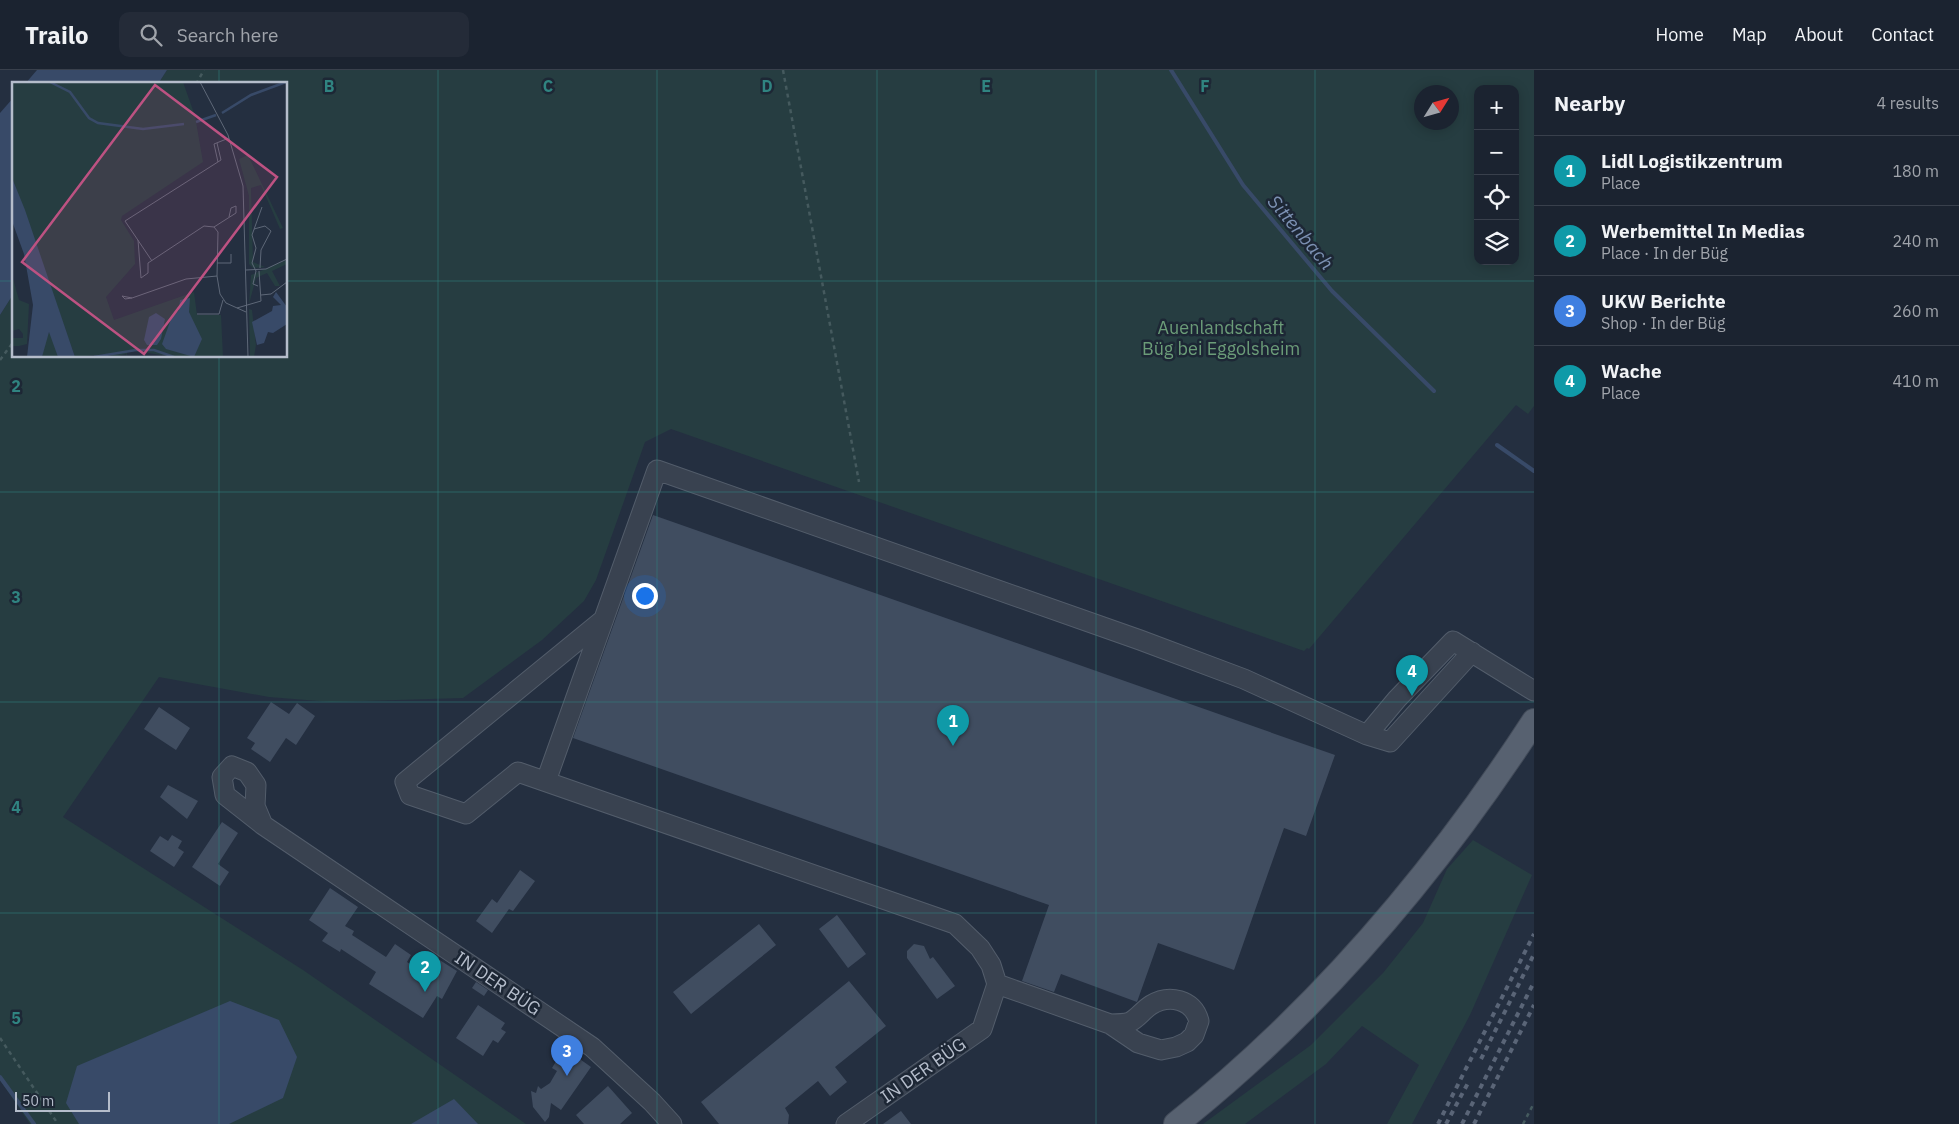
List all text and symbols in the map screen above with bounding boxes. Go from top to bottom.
search box [119,12,469,57]
text: Trailo [25,19,89,51]
icon: search [137,21,165,49]
text: Search here [177,23,278,47]
text: Home [1656,23,1704,46]
text: Map [1732,23,1767,46]
text: About [1795,23,1843,46]
text: Contact [1871,23,1934,46]
text: B [324,76,335,96]
text: C [543,76,553,96]
text: D [761,76,773,96]
text: E [981,76,991,96]
text: F [1200,76,1210,96]
inset map [12,82,288,358]
north arrow [1414,85,1459,130]
map controls [1474,85,1519,265]
button: + [1474,85,1519,130]
text: Nearby [1554,89,1625,117]
text: 4 results [1876,93,1939,113]
button: − [1474,130,1519,175]
text: Lidl Logistikzentrum [1601,149,1783,173]
text: 1 [1565,161,1575,181]
text: 180 m [1892,161,1939,181]
text: Place [1601,173,1640,193]
button: locate [1474,175,1519,220]
water label: Sittenbach [1263,190,1339,274]
text: Werbemittel In Medias [1601,219,1805,243]
button: layers [1474,220,1519,265]
text: 2 [1565,231,1575,251]
text: 240 m [1892,231,1939,251]
text: Place · In der Büg [1601,243,1728,263]
text: UKW Berichte [1601,289,1726,313]
text: 3 [1565,301,1575,321]
text: 260 m [1892,301,1939,321]
text: Shop · In der Büg [1601,313,1725,333]
park label: Auenlandschaft Büg bei Eggolsheim [1142,316,1300,360]
text: Wache [1601,359,1662,383]
text: 4 [1565,371,1575,391]
text: 410 m [1892,371,1939,391]
text: 2 [11,376,21,396]
text: Place [1601,383,1640,403]
your location [632,583,658,609]
text: 3 [11,587,21,607]
pin: 4 [1396,655,1428,696]
pin: 1 [937,705,969,746]
text: 4 [11,797,21,817]
street label: IN DER BÜG [451,946,545,1020]
pin: 2 [409,951,441,992]
text: 5 [11,1008,21,1028]
street label: IN DER BÜG [876,1032,970,1108]
pin: 3 [551,1035,583,1076]
scale bar [15,1089,110,1112]
text: 50 m [22,1092,54,1110]

